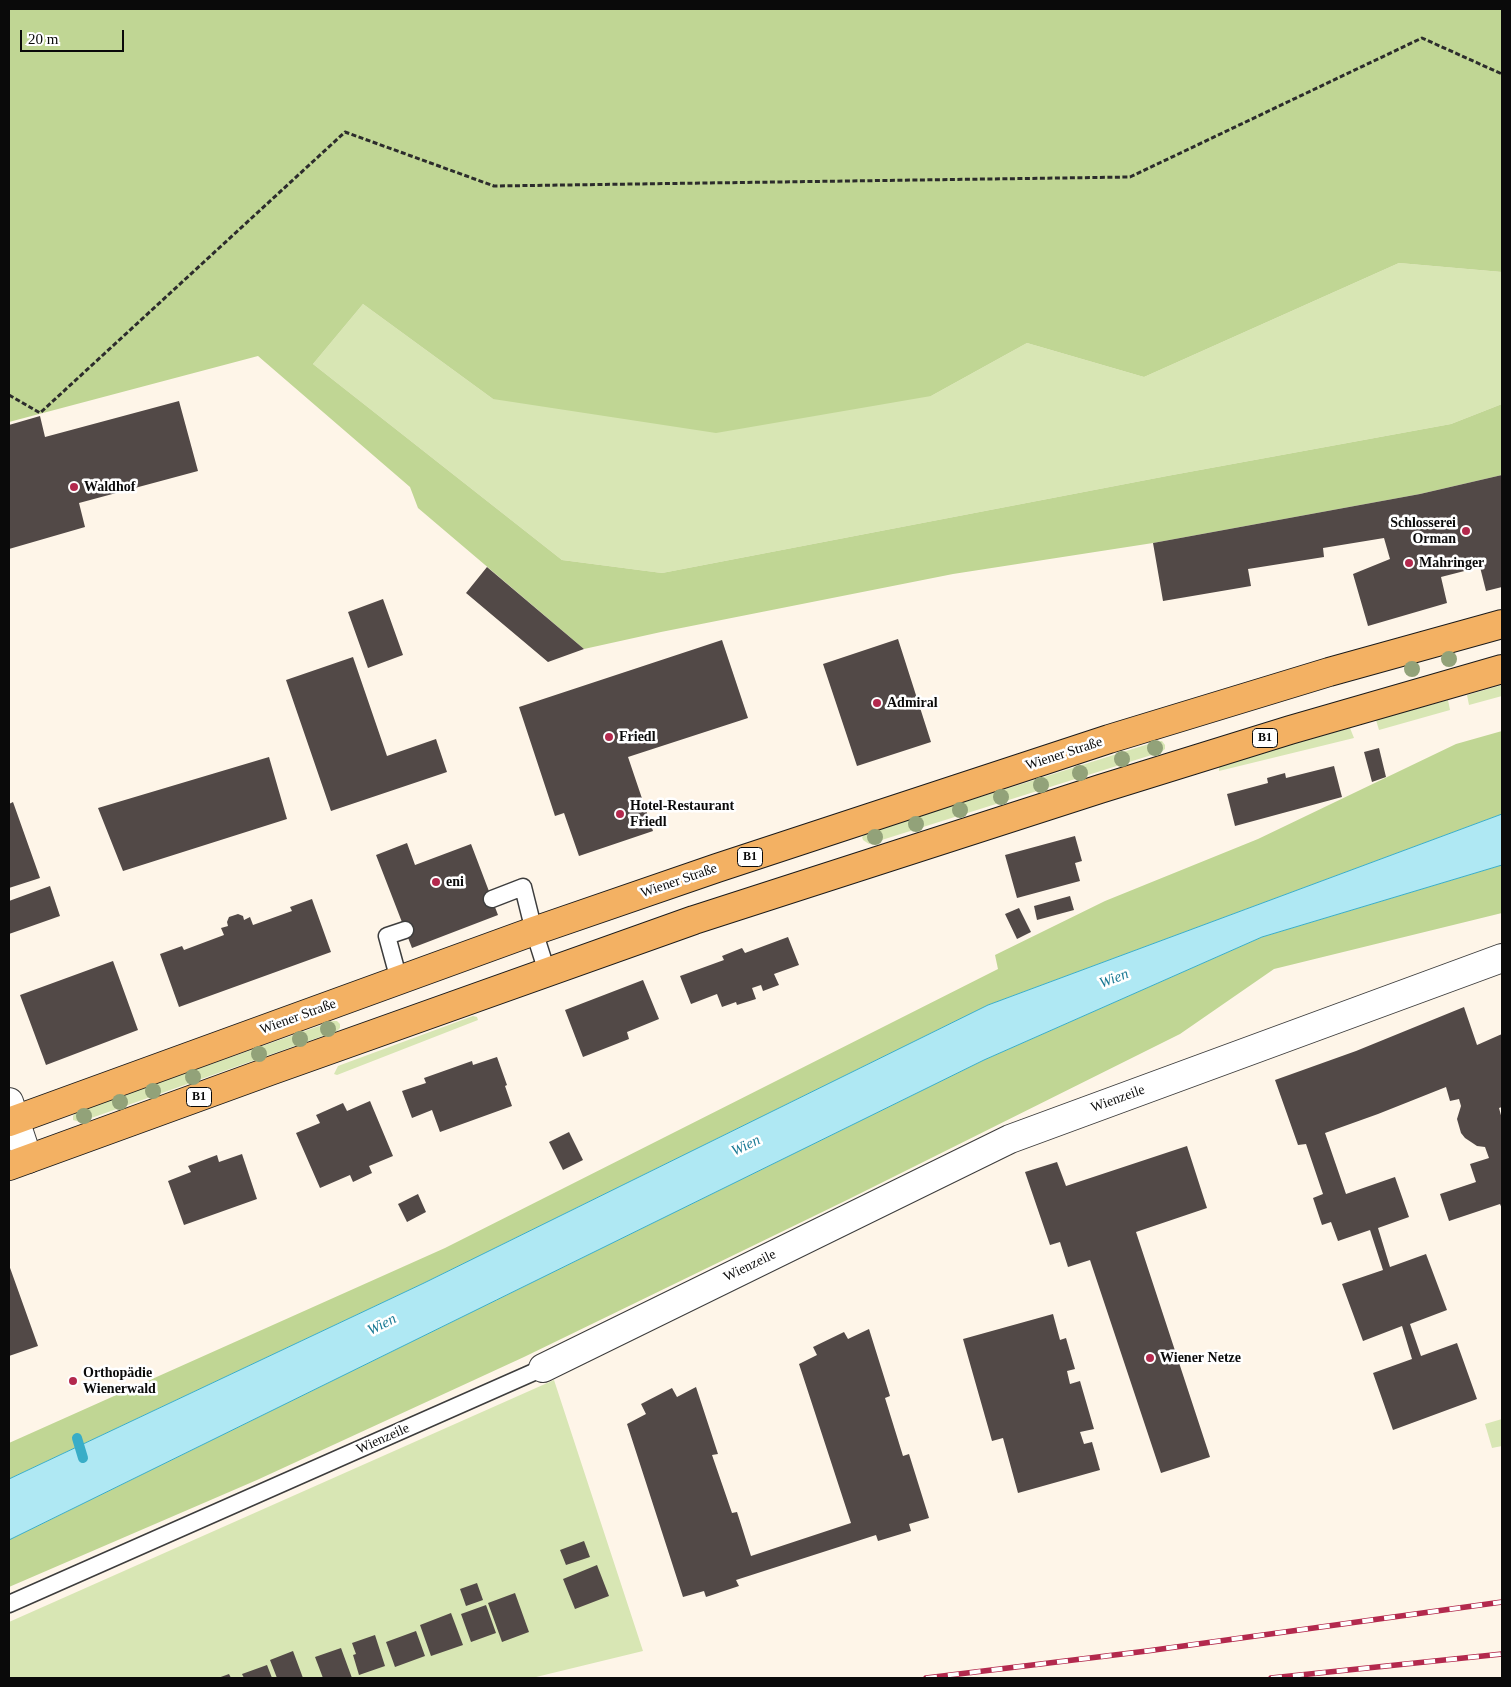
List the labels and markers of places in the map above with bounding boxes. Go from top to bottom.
place label: Waldhof [84,479,135,495]
marker: Waldhof [68,481,80,493]
place label: Schlosserei Orman [1390,515,1456,548]
marker: Schlosserei Orman [1460,525,1472,537]
place label: Mahringer [1419,555,1484,571]
marker: Mahringer [1403,557,1415,569]
place label: Admiral [887,695,938,711]
marker: Admiral [871,697,883,709]
place label: Friedl [619,729,656,745]
marker: Friedl [603,731,615,743]
place label: Hotel-Restaurant Friedl [630,798,734,830]
marker: Hotel-Restaurant Friedl [614,808,626,820]
place label: eni [446,874,464,890]
marker: eni [430,876,442,888]
place label: Wiener Netze [1160,1350,1241,1366]
marker: Wiener Netze [1144,1352,1156,1364]
place label: Orthopädie Wienerwald [83,1365,156,1398]
marker: Orthopädie Wienerwald [67,1375,79,1387]

